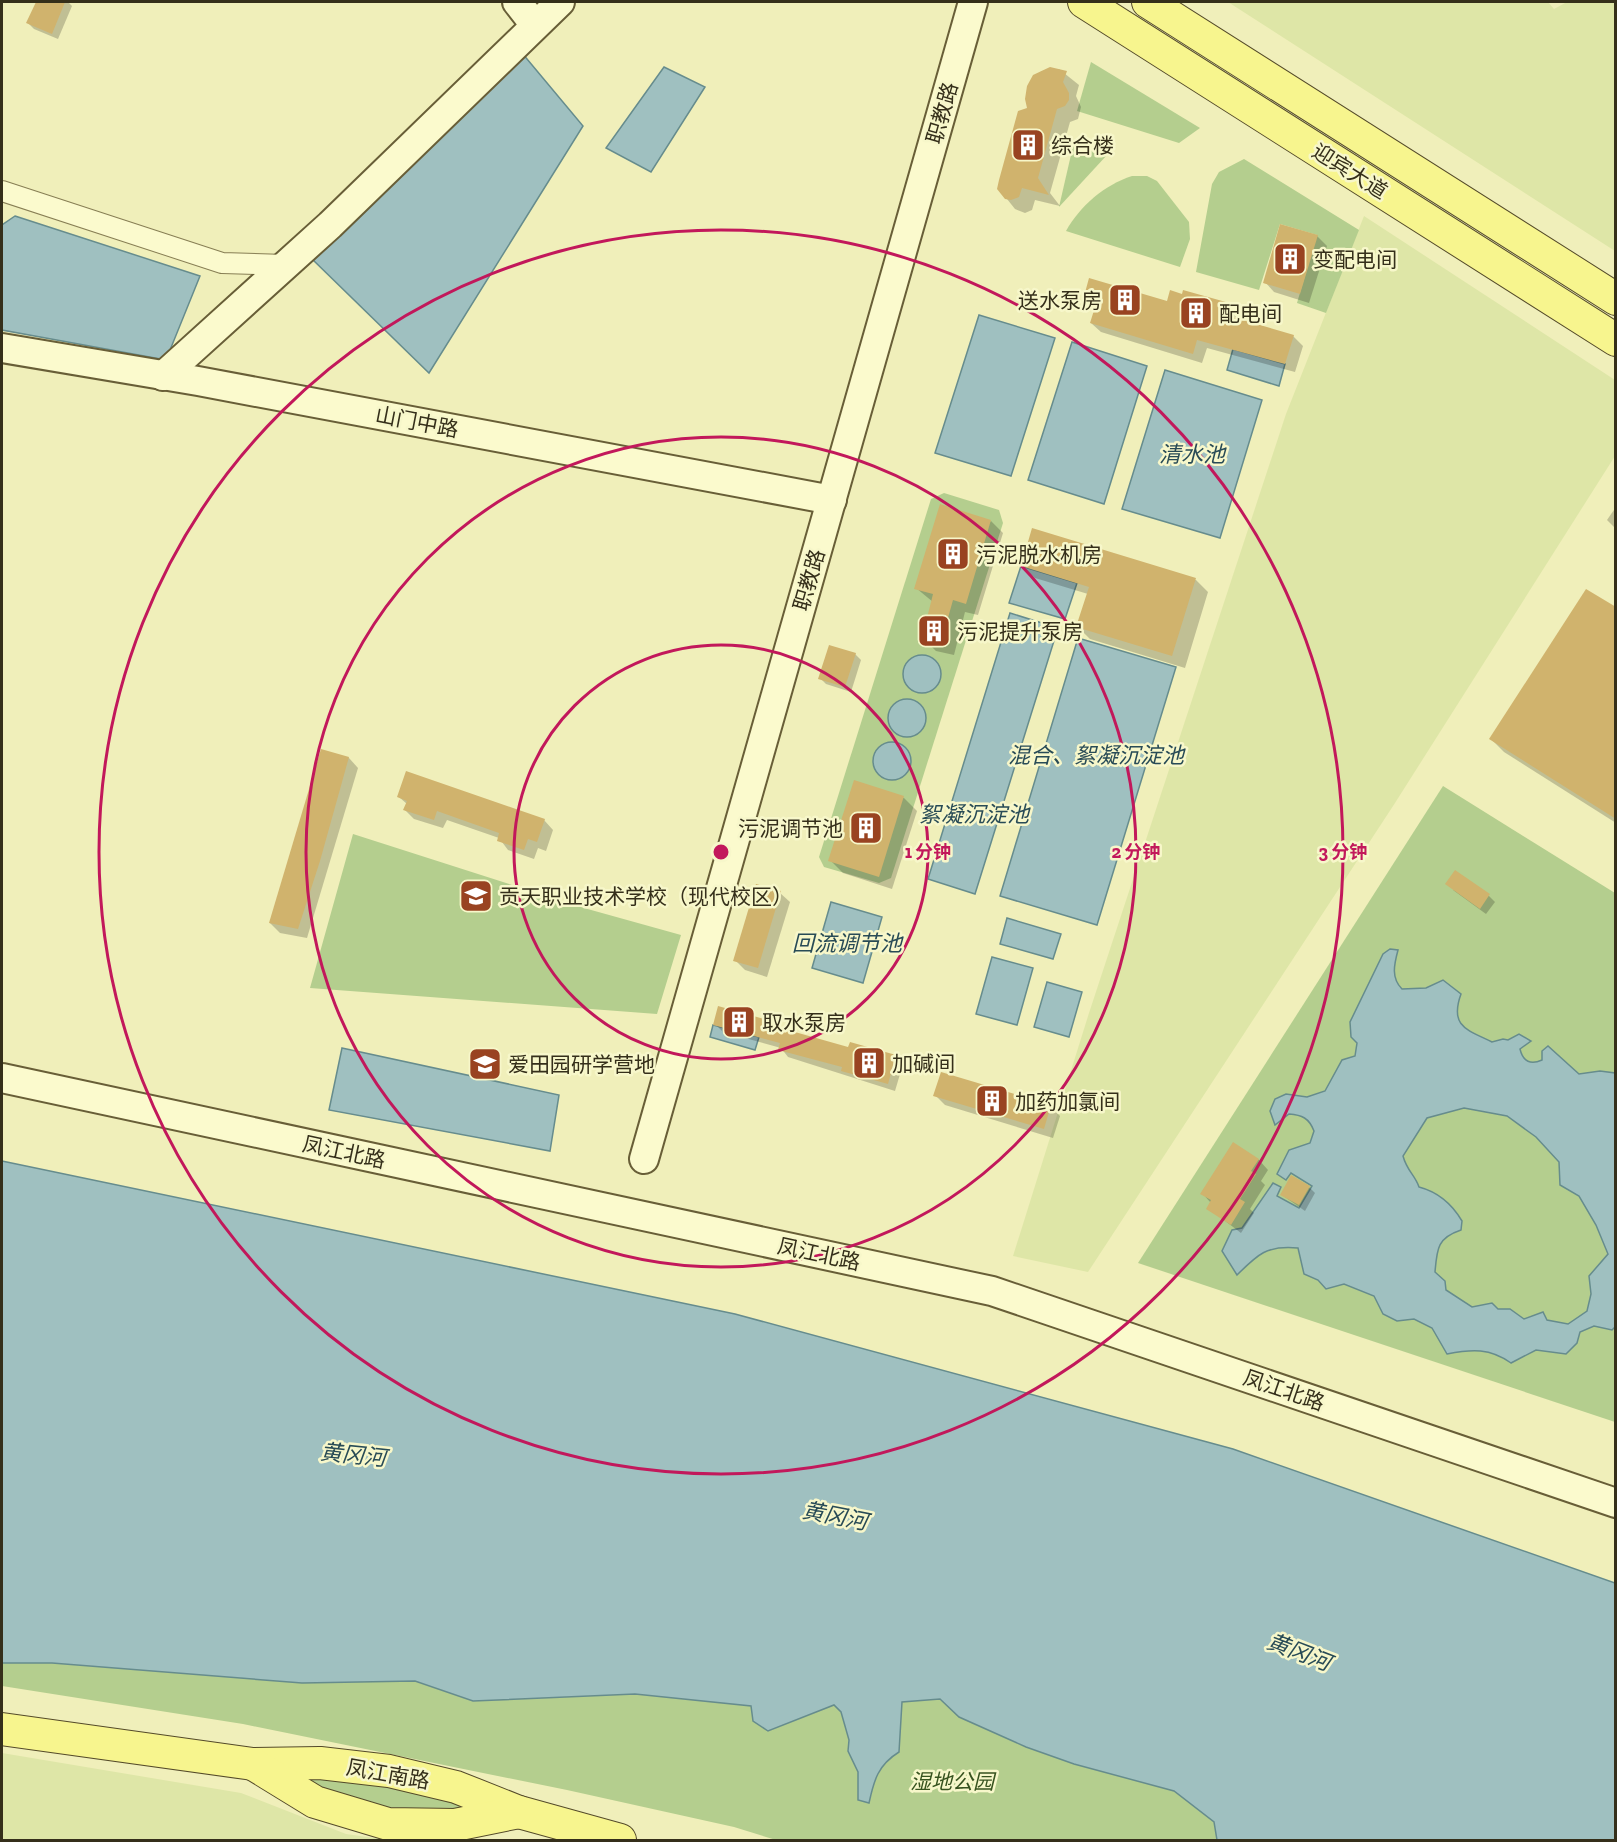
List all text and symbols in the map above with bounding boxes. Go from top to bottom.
street label: 职教路 [921,79,963,147]
building icon: 综合楼 [1010,127,1046,163]
place label: 综合楼 [1051,133,1114,158]
street label: 迎宾大道 [1308,138,1392,204]
building icon: 变配电间 [1272,241,1308,277]
place label: 变配电间 [1313,247,1397,272]
building icon: 送水泵房 [1107,282,1143,318]
place label: 送水泵房 [1018,288,1102,313]
building icon: 配电间 [1178,295,1214,331]
place label: 配电间 [1219,301,1282,326]
street label: 山门中路 [373,402,461,442]
water label: 清水池 [1159,441,1227,468]
building icon: 污泥脱水机房 [935,536,971,572]
place label: 污泥脱水机房 [976,542,1102,567]
street label: 职教路 [788,546,830,614]
building icon: 污泥提升泵房 [916,613,952,649]
place label: 污泥提升泵房 [957,619,1083,644]
water label: 混合、絮凝沉淀池 [1008,742,1186,769]
water label: 絮凝沉淀池 [919,801,1031,828]
building icon: 污泥调节池 [848,810,884,846]
place label: 污泥调节池 [738,816,843,841]
text: 1 分钟 [905,841,951,863]
text: 2 分钟 [1111,841,1161,863]
text: 3 分钟 [1319,841,1367,863]
centre of rings [711,842,731,862]
school or university icon: 贡天职业技术学校（现代校区） [458,878,494,914]
place label: 贡天职业技术学校（现代校区） [499,884,793,909]
water label: 回流调节池 [792,930,904,957]
building icon: 取水泵房 [721,1004,757,1040]
place label: 取水泵房 [762,1010,846,1035]
building icon: 加碱间 [851,1045,887,1081]
school or university icon: 爱田园研学营地 [467,1046,503,1082]
place label: 加碱间 [892,1051,955,1076]
place label: 爱田园研学营地 [508,1052,655,1077]
building icon: 加药加氯间 [974,1083,1010,1119]
place label: 加药加氯间 [1015,1089,1120,1114]
street label: 凤江北路 [300,1131,388,1173]
street label: 凤江北路 [775,1233,863,1275]
street label: 凤江北路 [1240,1365,1328,1415]
water label: 黄冈河 [319,1438,391,1472]
water label: 黄冈河 [800,1496,874,1536]
water label: 黄冈河 [1263,1628,1338,1678]
street label: 凤江南路 [344,1754,432,1794]
park label: 湿地公园 [910,1769,997,1794]

